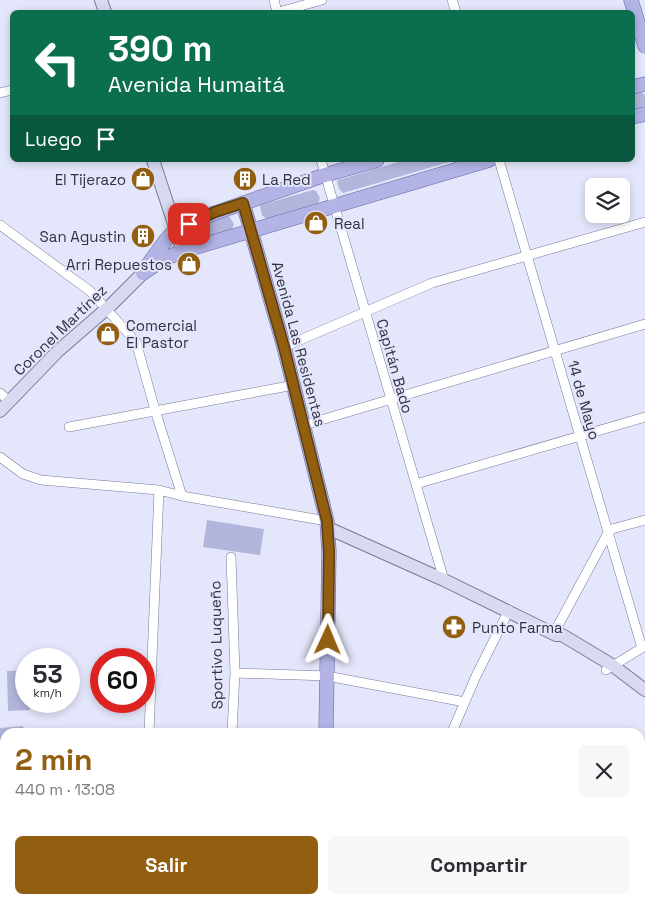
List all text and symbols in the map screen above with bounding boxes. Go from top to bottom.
text: 390 m [108,27,212,71]
icon: left [25,30,90,95]
text: Avenida Humaitá [108,70,285,98]
icon: arrive [92,125,120,153]
text: Luego [25,127,82,152]
shop icon: El Tijerazo [130,166,156,192]
building icon: La Red [232,166,258,192]
place label: El Tijerazo [55,170,126,189]
place label: La Red [262,170,311,189]
map controls [585,178,630,223]
button: layers [585,178,630,223]
pin [168,203,210,245]
icon: arrive [175,210,203,238]
shop icon: Real [303,210,329,236]
place label: Real [334,214,365,233]
building icon: San Agustin [130,223,156,249]
place label: San Agustin [40,227,126,246]
shop icon: Arri Repuestos [176,251,202,277]
place label: Arri Repuestos [66,255,172,274]
street label: Avenida Las Residentas [268,259,330,429]
street label: Coronel Martínez [9,281,111,379]
place label: Comercial El Pastor [126,316,197,352]
street label: Capitán Bado [372,317,418,415]
shop icon: Comercial El Pastor [95,321,121,347]
street label: 14 de Mayo [564,358,604,442]
street label: Sportivo Luqueño [205,580,227,710]
position arrow [301,613,353,665]
pharmacy icon: Punto Farma [441,614,467,640]
place label: Punto Farma [472,618,563,637]
speed limit sign: 60 [90,648,155,713]
text: 53 [32,658,63,690]
text: km/h [33,685,62,701]
text: 2 min [15,740,93,779]
button: close [578,745,630,797]
text: 440 m · 13:08 [15,779,115,800]
button: Salir [15,836,318,894]
button: Compartir [328,836,630,894]

